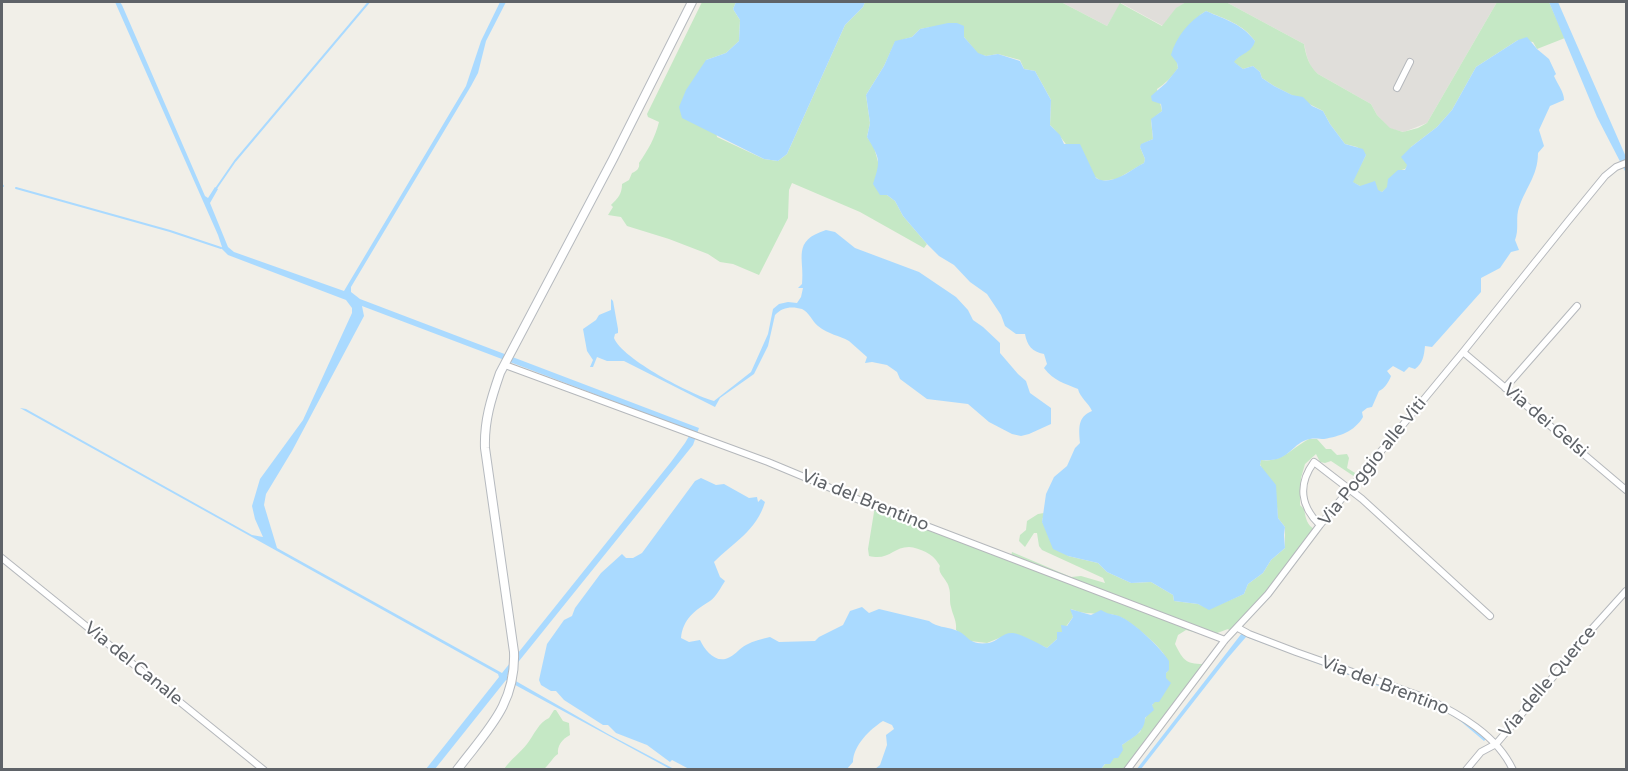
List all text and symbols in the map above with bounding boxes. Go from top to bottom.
street label: Via dei Gelsi [1498,379,1592,463]
street label: Via Poggio alle Viti [1314,393,1432,531]
street label: Via del Brentino [798,466,932,536]
street label: Via del Canale [79,618,187,710]
street label: Via delle Querce [1495,622,1601,742]
street label: Via del Brentino [1318,652,1452,720]

